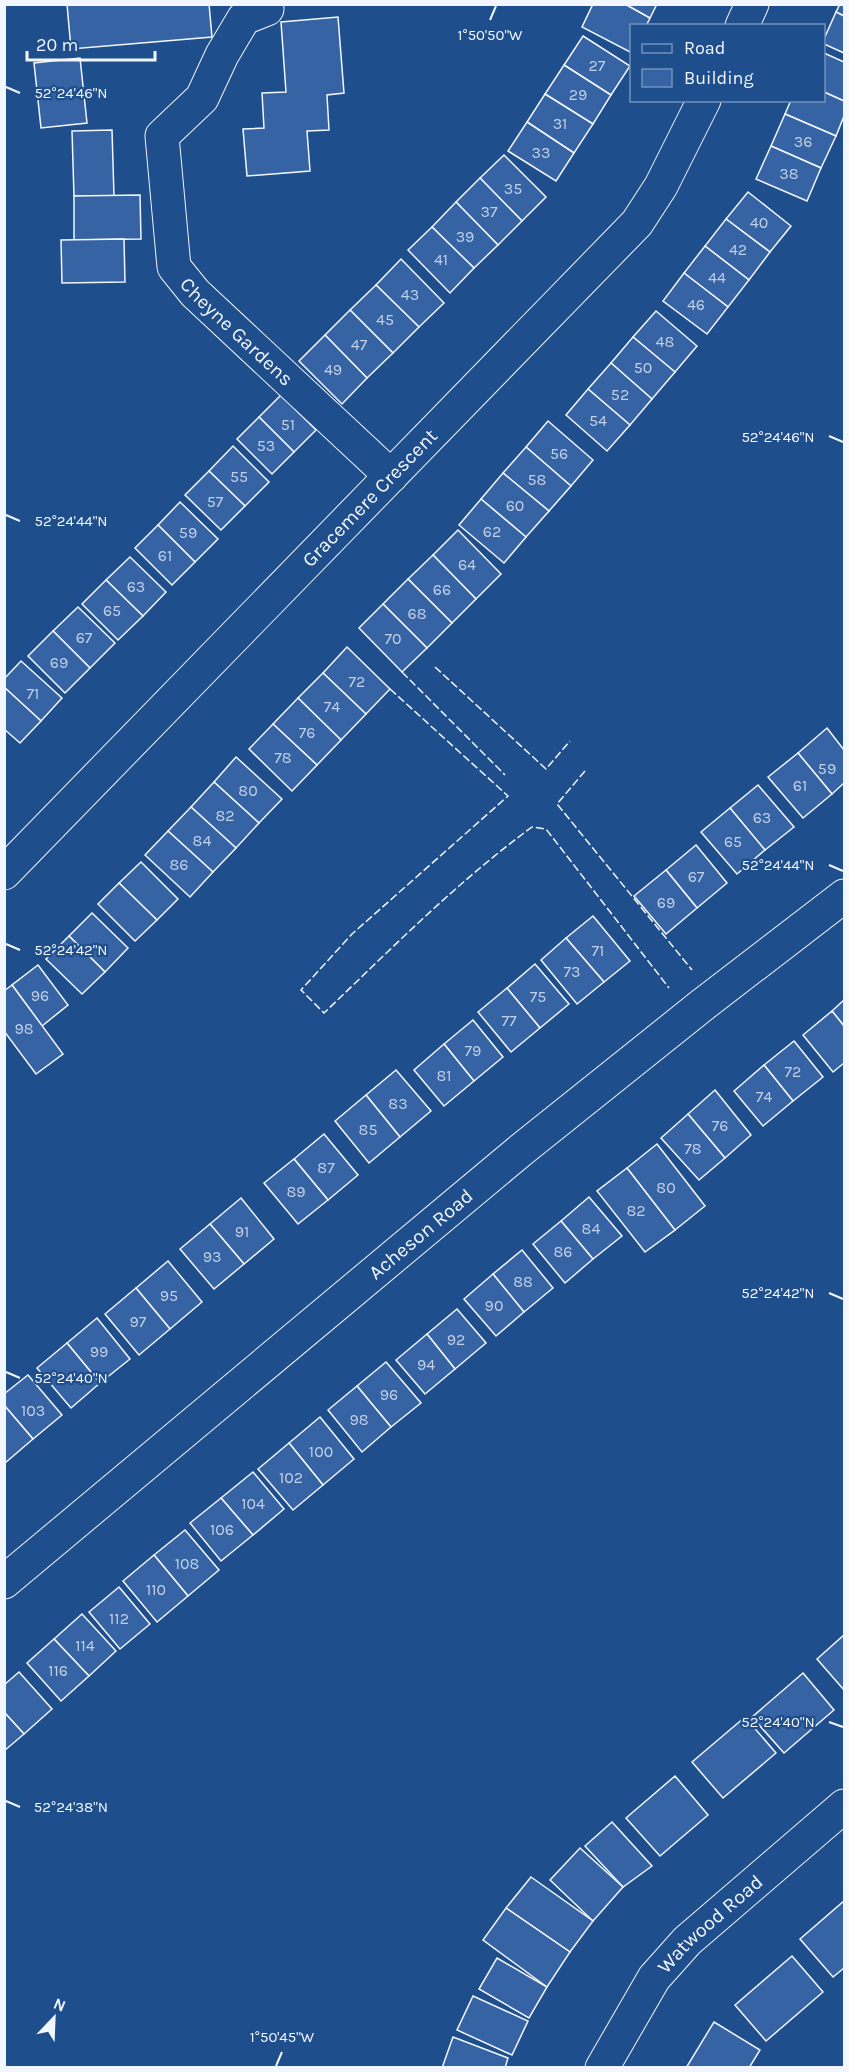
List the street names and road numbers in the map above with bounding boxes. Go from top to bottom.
street label: Cheyne Gardens [176,273,298,390]
street label: Gracemere Crescent [297,423,442,571]
street label: Acheson Road [364,1184,477,1284]
street label: Watwood Road [652,1870,767,1978]

